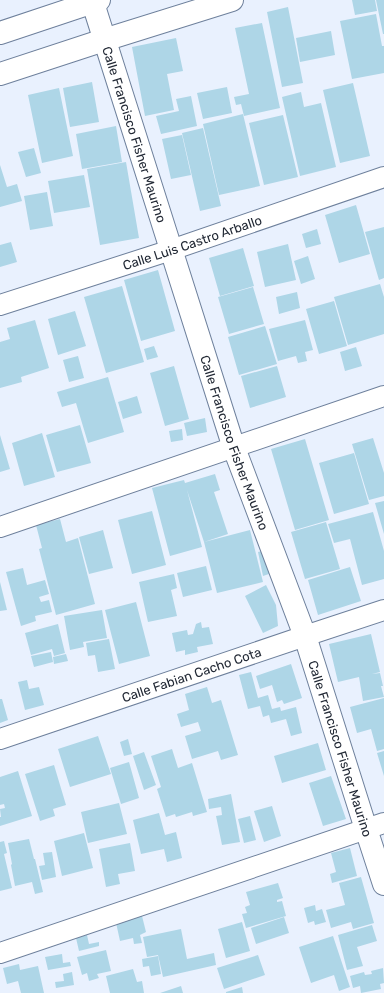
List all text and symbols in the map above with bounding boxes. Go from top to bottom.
street label: Calle Francisco Fisher Maurino [99,45,169,225]
street label: Calle Luis Castro Arballo [121,213,264,273]
street label: Calle Francisco Fisher Maurino [197,353,271,532]
street label: Calle Fabian Cacho Cota [120,644,263,705]
street label: Calle Francisco Fisher Maurino [305,659,375,839]

